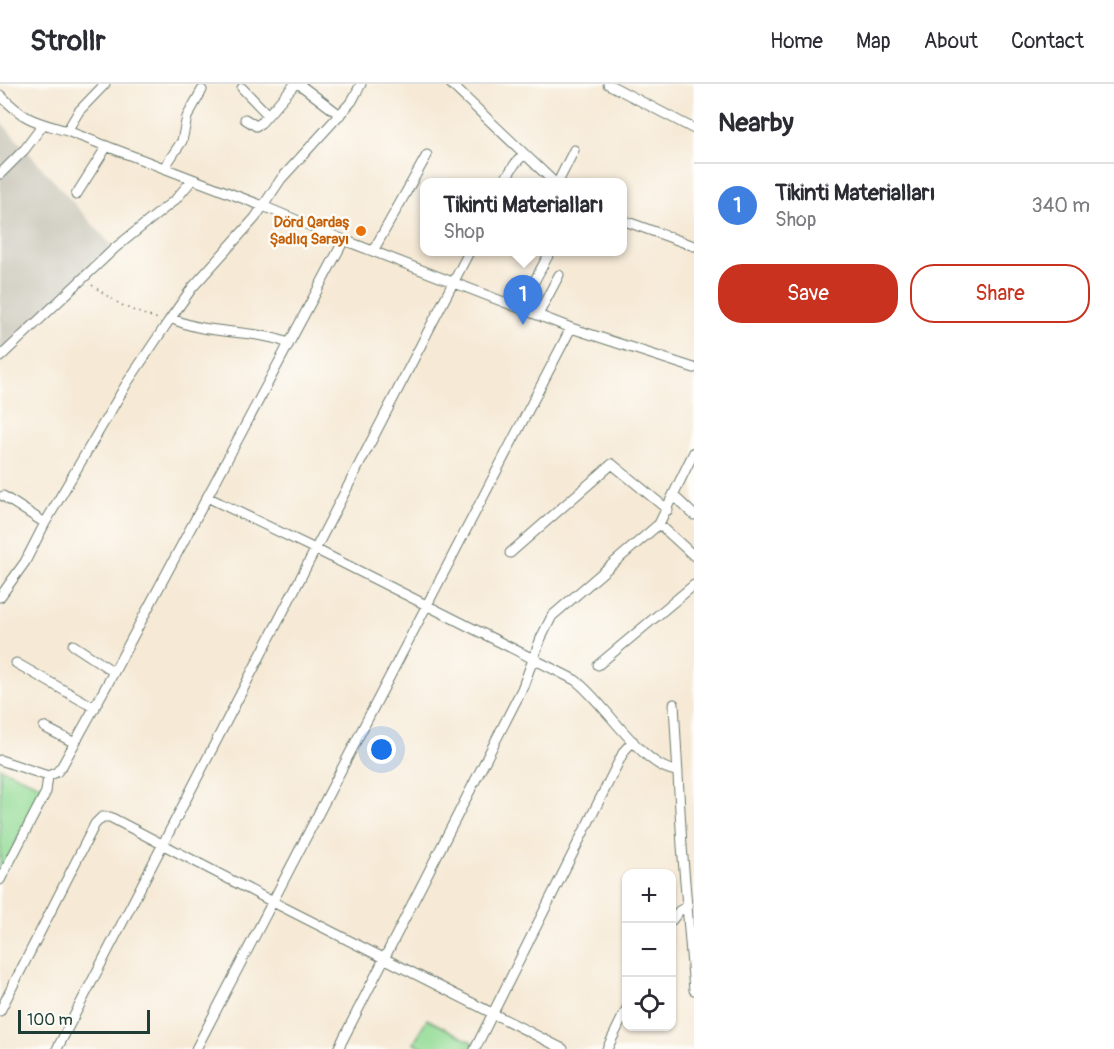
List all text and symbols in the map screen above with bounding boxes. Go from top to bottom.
text: Strollr [30,24,105,59]
text: Home [770,28,823,55]
text: Map [856,28,891,55]
text: About [924,28,978,55]
text: Contact [1011,28,1084,55]
text: Nearby [718,107,794,139]
popup [420,178,627,256]
text: Tikinti Materialları [775,179,935,207]
text: Tikinti Materialları [443,191,604,219]
text: 1 [734,193,741,218]
text: 340 m [1031,193,1090,218]
text: Shop [775,207,816,232]
place label: Dörd Qardaş Şadlıq Sarayı [269,213,349,249]
text: Shop [443,219,485,244]
marker: Dörd Qardaş Şadlıq Sarayı [354,224,368,238]
button: Save [718,264,898,323]
button: Share [910,264,1090,323]
pin: 1 [504,276,542,325]
your location [367,735,396,764]
map controls [622,869,676,1031]
button: + [622,869,676,923]
button: − [622,923,676,977]
button: locate [622,977,676,1031]
scale bar [18,1007,150,1034]
text: 100 m [27,1010,73,1030]

